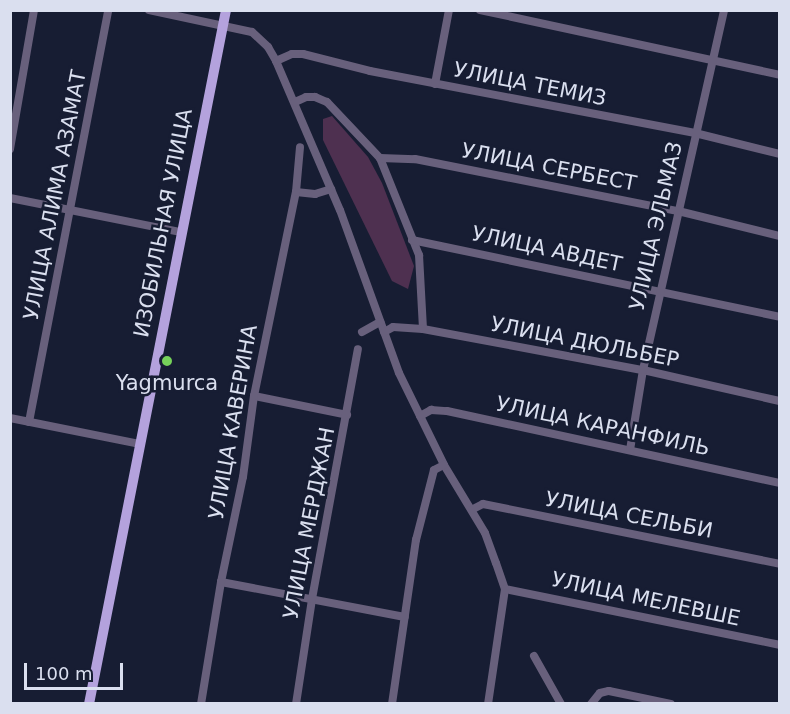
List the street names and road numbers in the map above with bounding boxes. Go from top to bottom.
street label: УЛИЦА ТЕМИЗ [452,57,608,111]
street label: УЛИЦА АЛИМА АЗАМАТ [18,68,92,322]
street label: ИЗОБИЛЬНАЯ УЛИЦА [128,107,198,339]
street label: УЛИЦА СЕРБЕСТ [460,138,638,196]
street label: УЛИЦА ЭЛЬМАЗ [624,139,688,313]
street label: УЛИЦА АВДЕТ [470,221,624,277]
street label: УЛИЦА ДЮЛЬБЕР [489,311,681,373]
street label: УЛИЦА КАВЕРИНА [203,323,263,521]
street label: УЛИЦА КАРАНФИЛЬ [494,391,712,461]
street label: УЛИЦА МЕРДЖАН [278,425,340,621]
street label: УЛИЦА СЕЛЬБИ [543,486,715,544]
street label: УЛИЦА МЕЛЕВШЕ [549,567,743,631]

